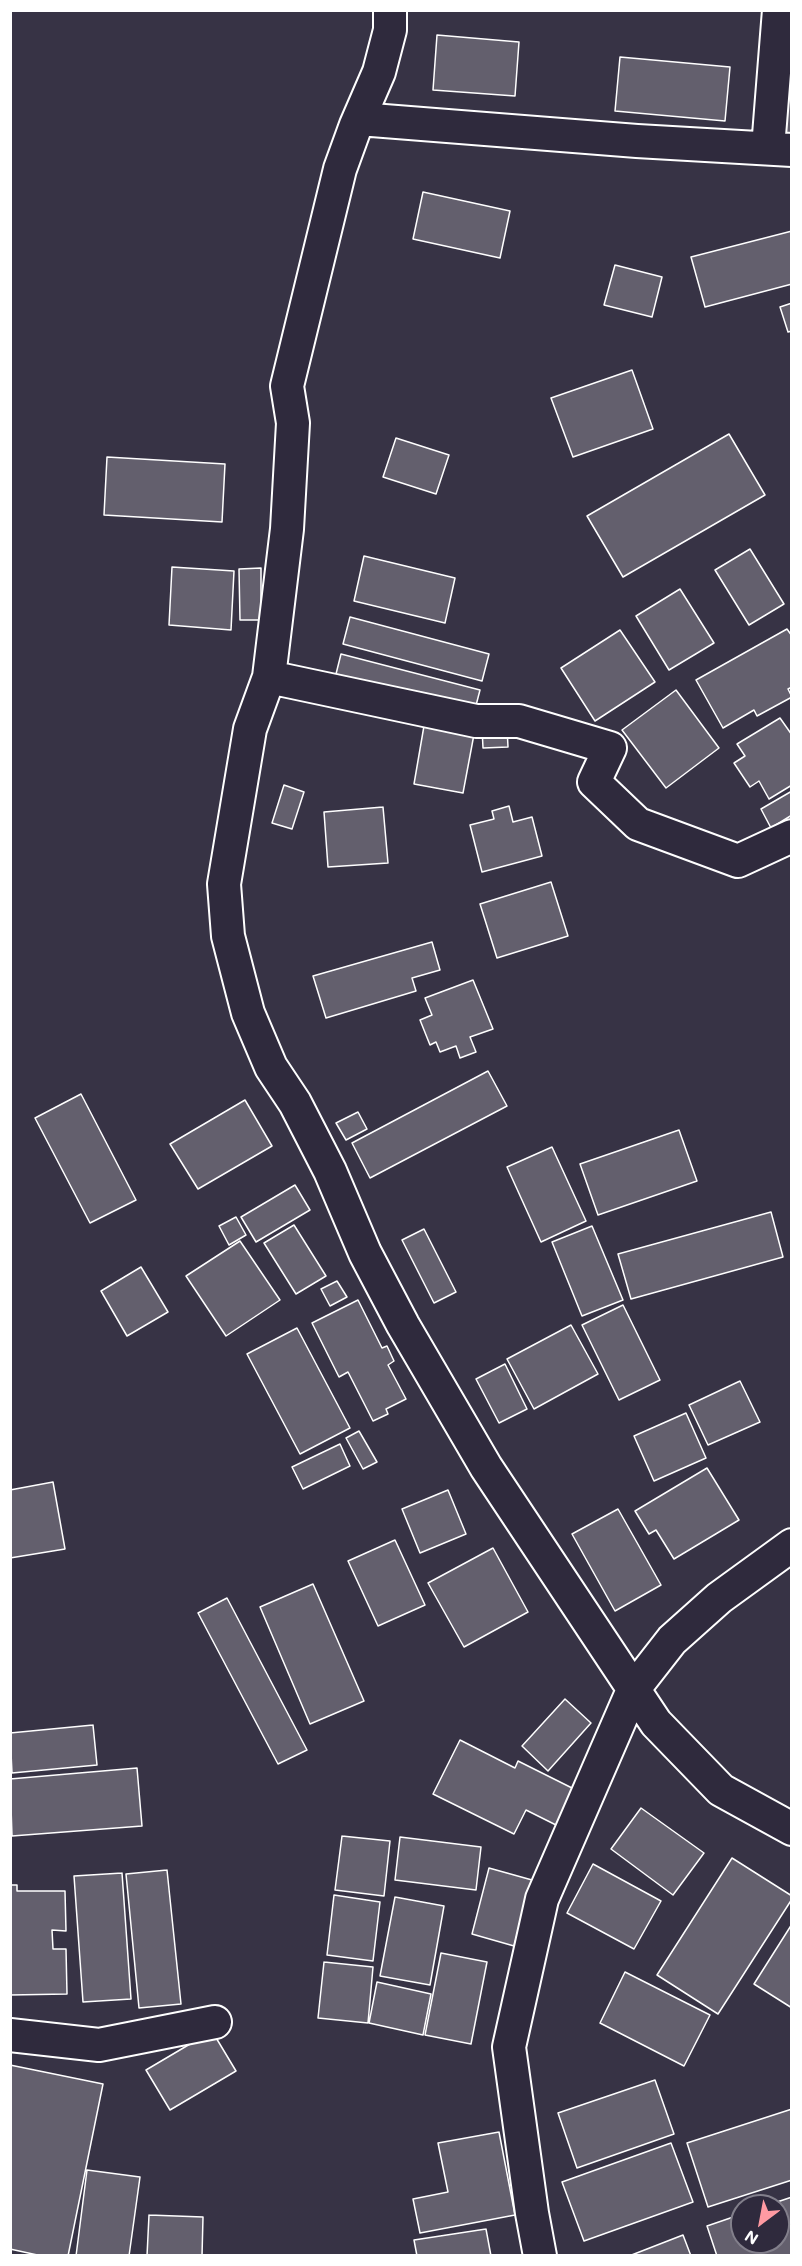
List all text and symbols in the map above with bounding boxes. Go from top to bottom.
north arrow [730,2194,790,2254]
text: N [741,2226,762,2250]

